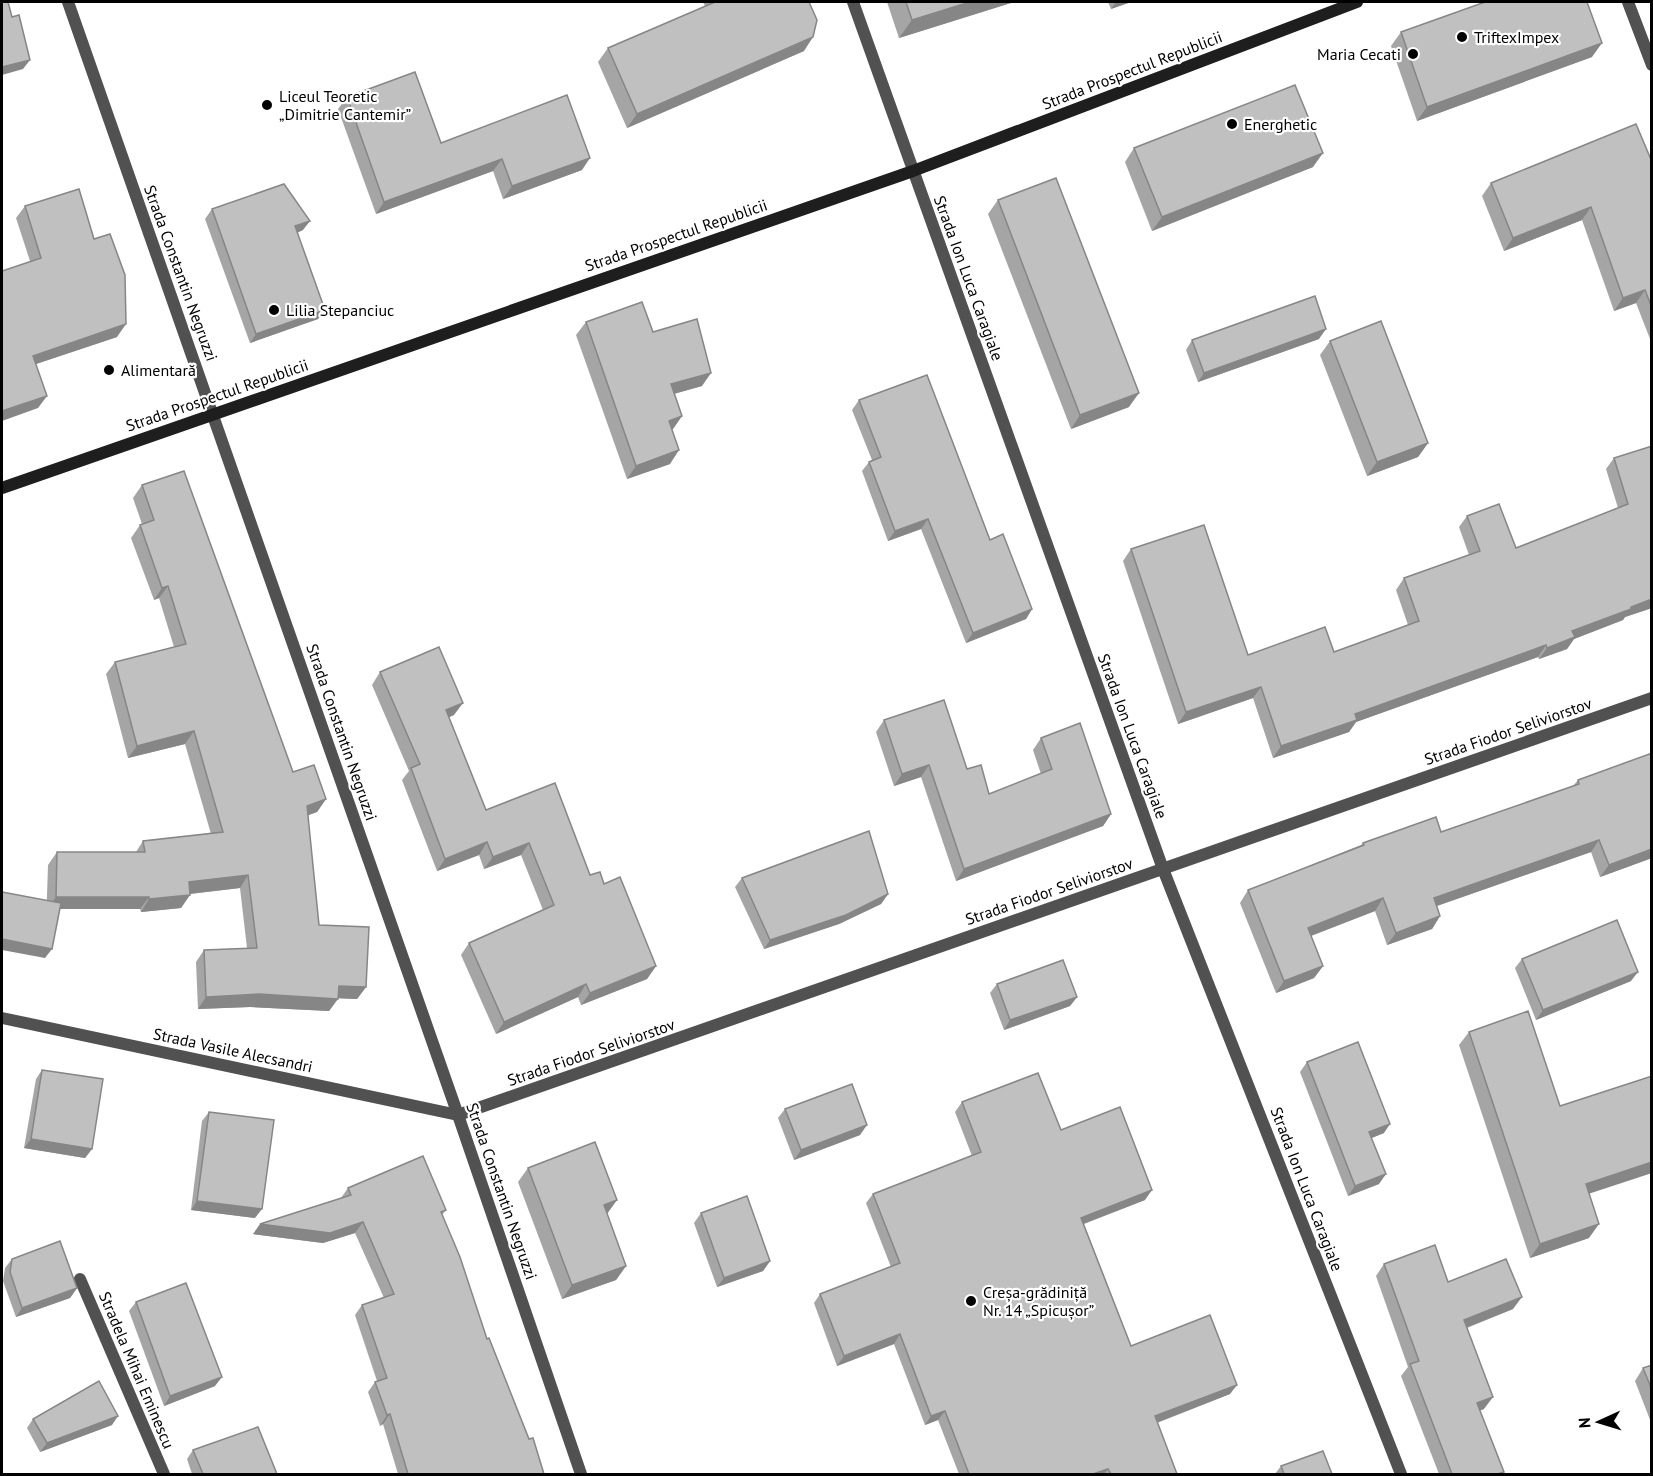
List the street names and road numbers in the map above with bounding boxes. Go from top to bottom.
street label: Strada Prospectul Republicii [1039,26,1225,114]
street label: Strada Constantin Negruzzi [140,182,222,364]
street label: Strada Ion Luca Caragiale [930,193,1008,363]
street label: Strada Prospectul Republicii [582,194,770,276]
street label: Strada Prospectul Republicii [123,354,311,436]
street label: Strada Constantin Negruzzi [302,641,382,823]
street label: Strada Ion Luca Caragiale [1094,651,1172,821]
street label: Strada Fiodor Seliviorstov [1422,693,1595,769]
street label: Strada Fiodor Seliviorstov [963,853,1136,929]
street label: Strada Fiodor Seliviorstov [505,1014,678,1090]
street label: Strada Vasile Alecsandri [151,1023,315,1077]
street label: Strada Constantin Negruzzi [462,1100,542,1282]
street label: Strada Ion Luca Caragiale [1266,1104,1348,1274]
street label: Stradela Mihai Eminescu [95,1289,179,1451]

